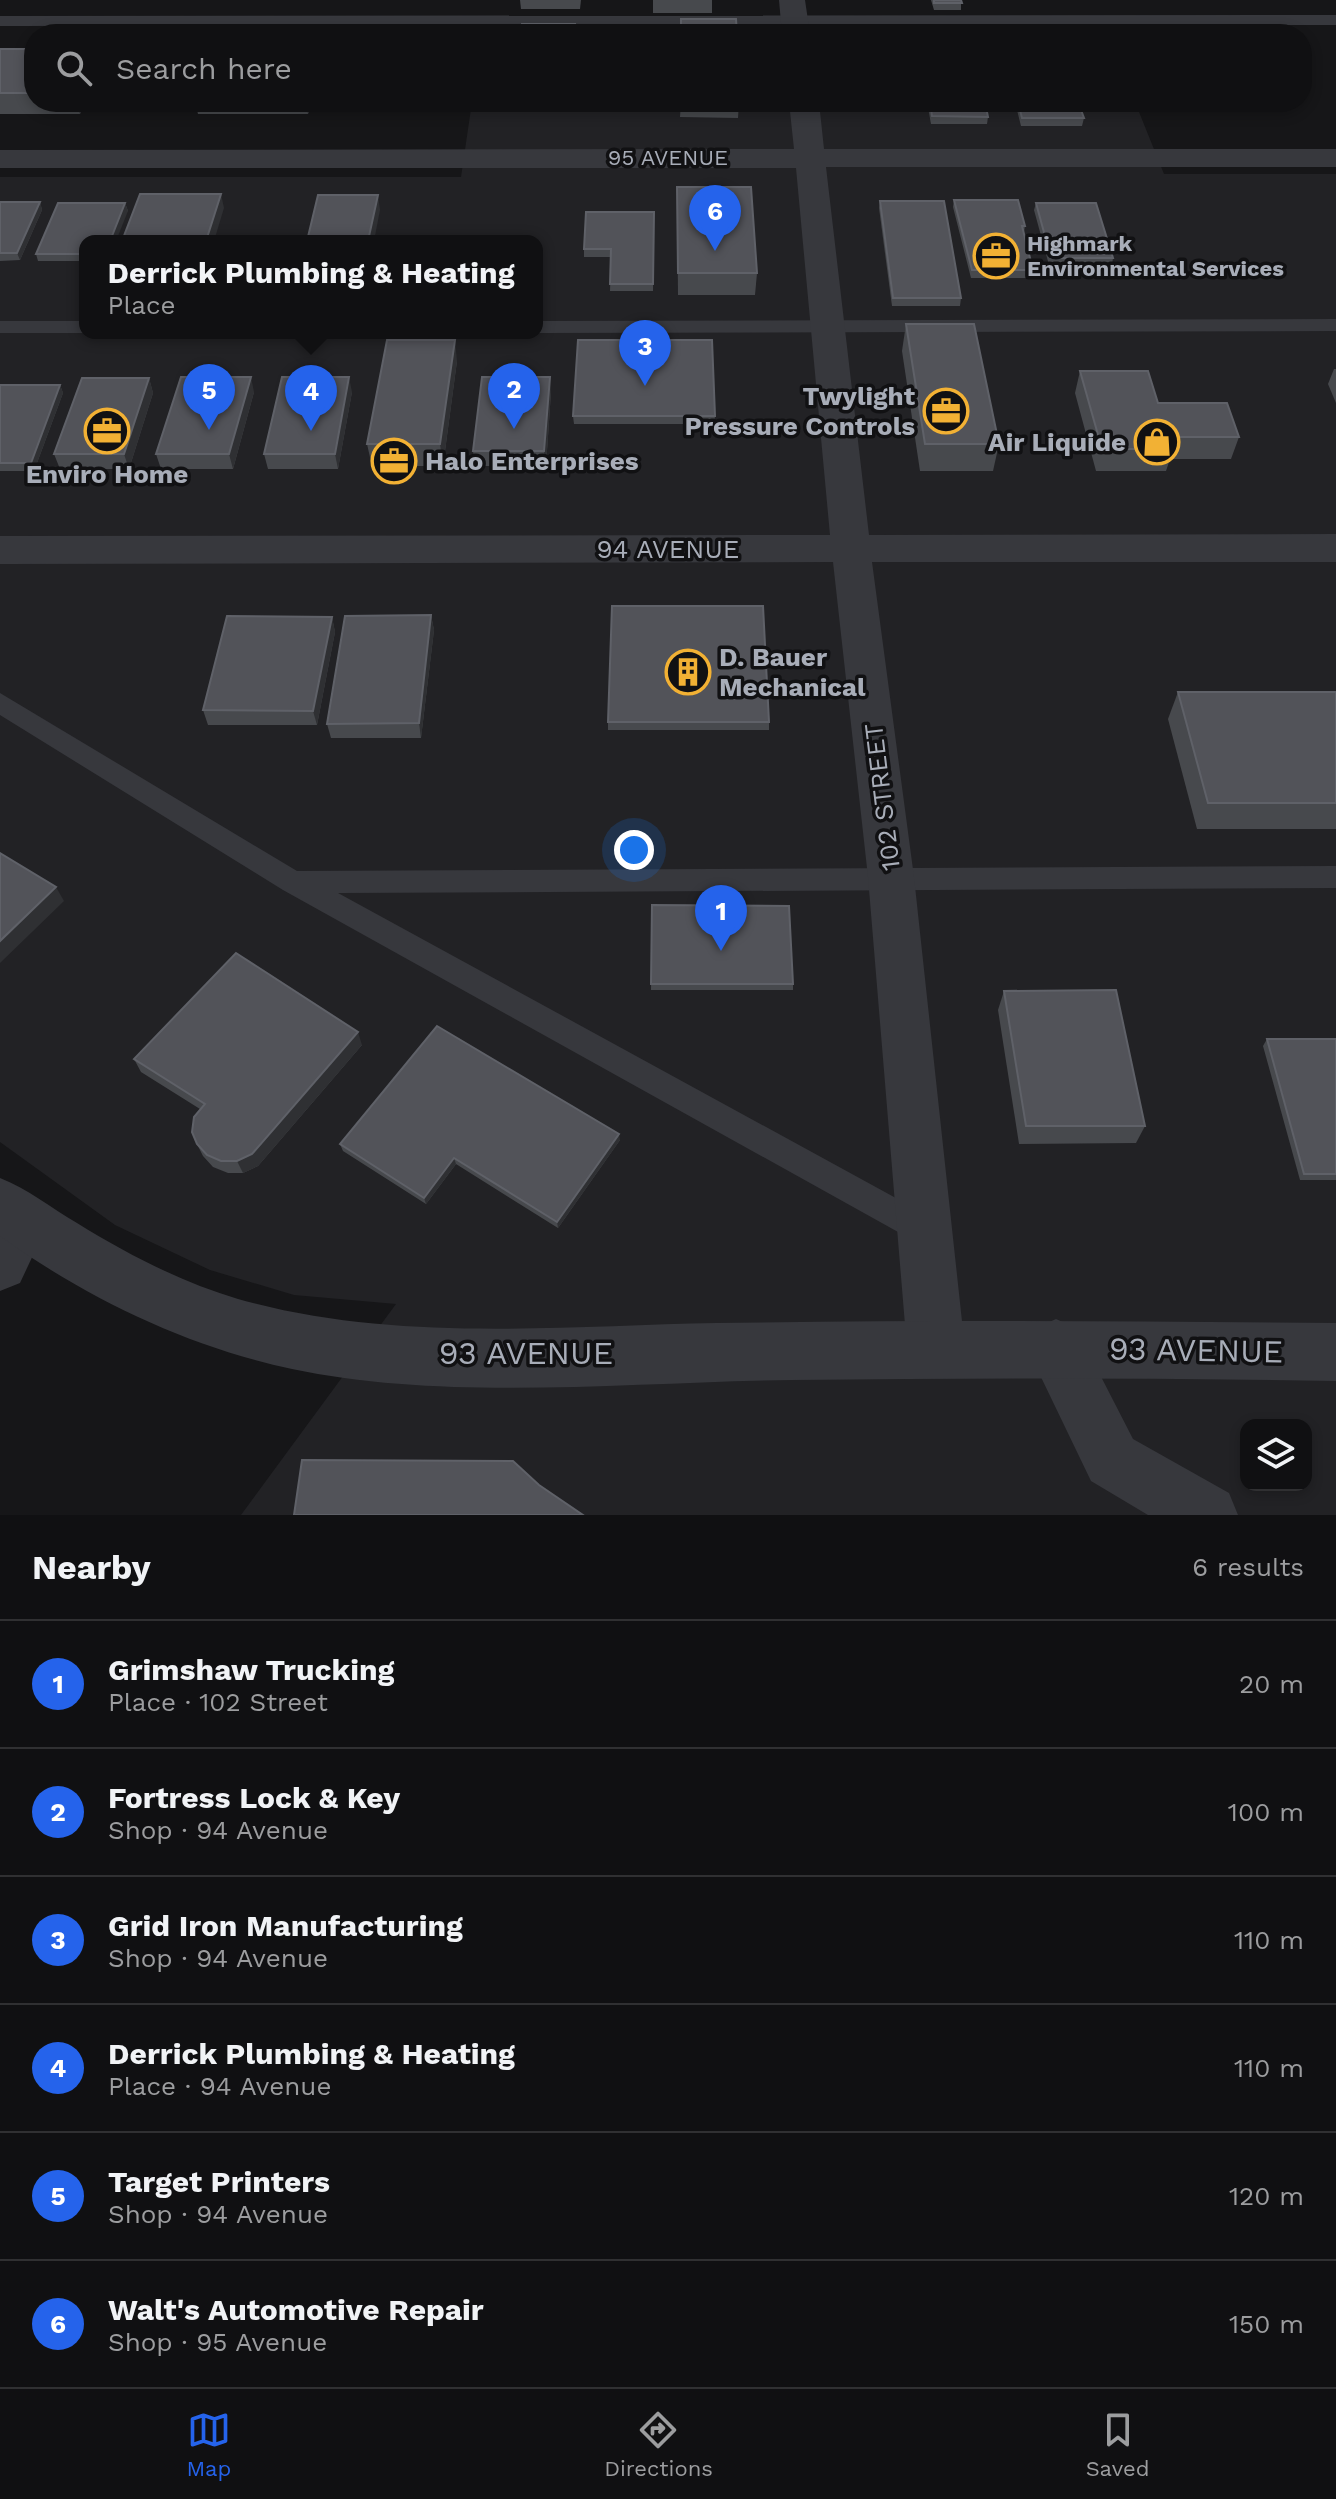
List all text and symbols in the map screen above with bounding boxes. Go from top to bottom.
search box [24,24,1312,112]
icon: search [52,46,96,90]
text: Search here [116,51,292,86]
street label: 95 AVENUE [608,145,728,170]
pin: 6 [689,185,741,251]
place label: Highmark Environmental Services [1027,231,1284,281]
office icon: Highmark Environmental Services [972,232,1020,280]
popup [79,235,543,339]
text: Derrick Plumbing & Heating [108,255,514,290]
text: Place [108,290,176,320]
pin: 3 [619,320,671,386]
pin: 2 [488,363,540,429]
pin: 5 [183,364,235,430]
pin: 4 [285,365,337,431]
place label: Twylight Pressure Controls [685,381,916,441]
office icon: Twylight Pressure Controls [922,387,970,435]
office icon: Enviro Home [83,407,131,455]
shop icon: Air Liquide [1133,418,1181,466]
place label: Air Liquide [988,427,1126,457]
office icon: Halo Enterprises [370,437,418,485]
place label: Halo Enterprises [425,446,639,476]
place label: Enviro Home [26,459,188,489]
street label: 94 AVENUE [597,534,739,564]
place label: D. Bauer Mechanical [719,642,866,702]
building icon: D. Bauer Mechanical [664,648,712,696]
street label: 102 STREET [858,722,906,872]
your location [614,830,654,870]
pin: 1 [695,885,747,951]
street label: 93 AVENUE [1109,1329,1283,1371]
street label: 93 AVENUE [439,1334,613,1372]
map controls [1240,1419,1312,1491]
button: layers [1240,1419,1312,1491]
text: Nearby [32,1547,151,1587]
text: 6 results [1192,1552,1304,1582]
text: Grimshaw Trucking [108,1652,394,1687]
text: 1 [52,1669,64,1699]
text: 20 m [1239,1669,1304,1699]
text: Place · 102 Street [108,1687,328,1717]
text: Fortress Lock & Key [108,1780,400,1815]
text: 2 [50,1797,66,1827]
text: 100 m [1228,1797,1304,1827]
text: Shop · 94 Avenue [108,1815,328,1845]
text: Grid Iron Manufacturing [108,1908,463,1943]
text: 3 [50,1925,66,1955]
text: 110 m [1234,1925,1304,1955]
text: Shop · 94 Avenue [108,1943,328,1973]
text: Derrick Plumbing & Heating [108,2036,515,2071]
text: 4 [50,2053,66,2083]
text: 110 m [1234,2053,1304,2083]
text: Place · 94 Avenue [108,2071,331,2101]
text: Target Printers [108,2164,330,2199]
text: 5 [50,2181,66,2211]
text: 120 m [1229,2181,1304,2211]
text: Shop · 94 Avenue [108,2199,328,2229]
text: Walt's Automotive Repair [108,2292,484,2327]
text: 6 [50,2309,66,2339]
text: 150 m [1229,2309,1304,2339]
text: Shop · 95 Avenue [108,2327,327,2357]
tab: Map [186,2408,231,2481]
tab: Directions [604,2408,713,2481]
tab: Saved [1086,2408,1150,2481]

